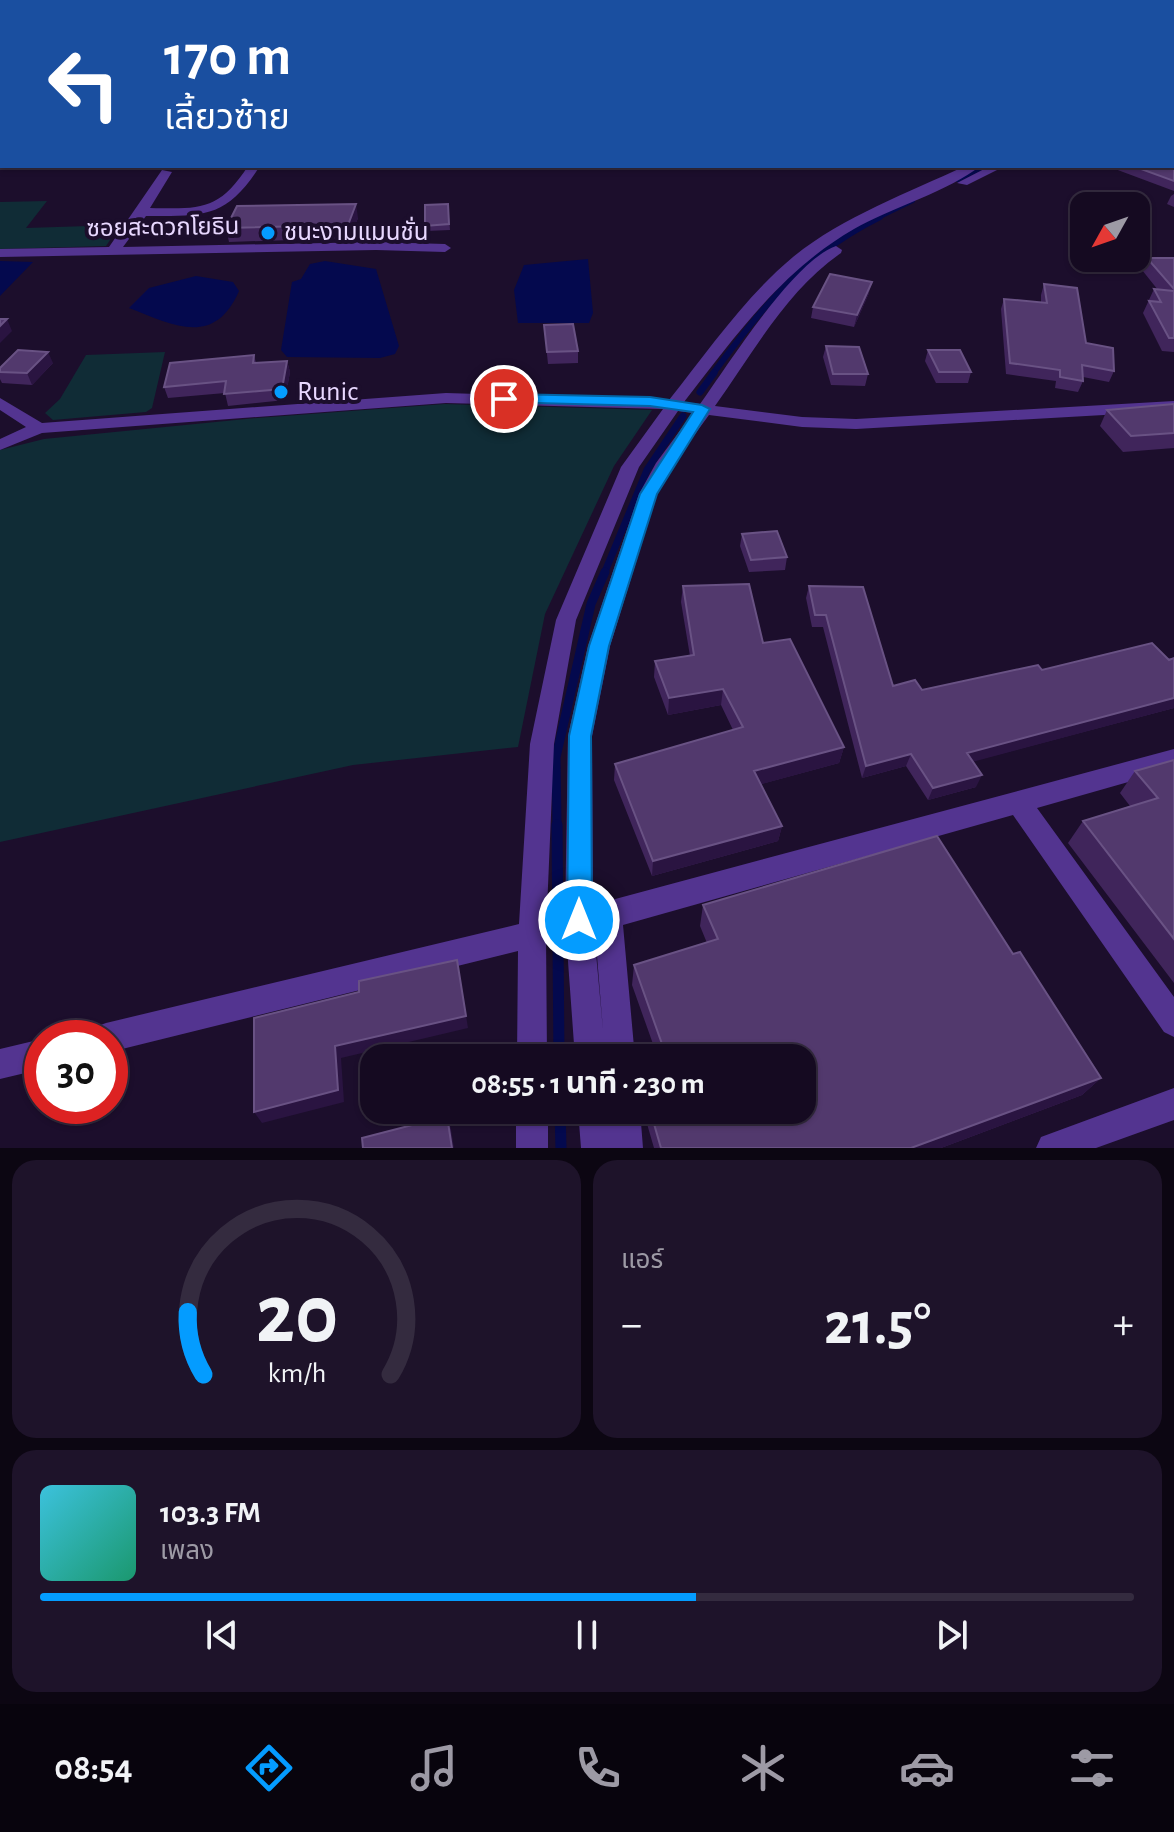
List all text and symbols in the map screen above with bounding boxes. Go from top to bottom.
text: 170 m [164,29,291,85]
icon: left [32,32,136,136]
text: เลี้ยวซ้าย [164,100,290,136]
north arrow [1070,192,1150,272]
map controls [1070,192,1150,272]
street label: ซอยสะดวกโยธิน [86,213,240,241]
place label: ชนะงามแมนชั่น [284,216,428,245]
marker: ชนะงามแมนชั่น [259,224,277,242]
pin [470,365,538,433]
icon: arrive [482,377,526,421]
place label: Runic [297,378,358,406]
marker: Runic [272,383,290,401]
position arrow [537,878,621,962]
speed limit sign: 30 [24,1020,128,1124]
text: 08:55 · 1 นาที · 230 m [471,1069,705,1099]
text: แอร์ [621,1247,663,1273]
text: 20 [255,1274,338,1358]
text: 21.5° [824,1295,931,1355]
text: − [621,1303,642,1347]
text: + [1113,1303,1134,1347]
text: km/h [267,1359,326,1388]
text: 103.3 FM [160,1498,261,1528]
text: เพลง [160,1538,214,1564]
icon: previous [200,1613,244,1657]
icon: pause [565,1613,609,1657]
icon: next [930,1613,974,1657]
icon: directions [241,1740,297,1796]
icon: music [406,1740,462,1796]
icon: phone [570,1740,626,1796]
icon: climate [735,1740,791,1796]
icon: car [899,1740,955,1796]
icon: filters [1064,1740,1120,1796]
text: 08:54 [54,1750,133,1786]

